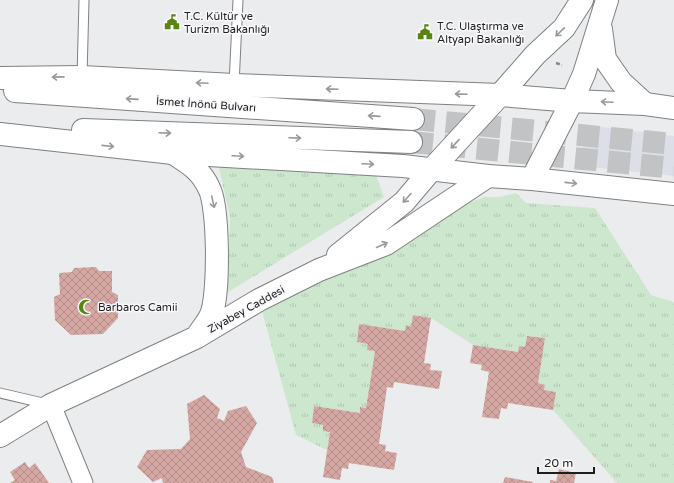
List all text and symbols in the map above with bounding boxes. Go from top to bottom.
place label: T.C. Kültür ve Turizm Bakanlığı [184,10,270,36]
public building icon: T.C. Kültür ve Turizm Bakanlığı [163,13,181,31]
place label: T.C. Ulaştırma ve Altyapı Bakanlığı [437,20,524,46]
public building icon: T.C. Ulaştırma ve Altyapı Bakanlığı [416,23,434,41]
one-way arrow [555,27,565,37]
one-way arrow [52,73,65,81]
one-way arrow [196,79,209,87]
one-way arrow [326,85,339,92]
one-way arrow [455,90,468,97]
one-way arrow [126,95,139,102]
street label: İsmet İnönü Bulvarı [156,95,256,114]
one-way arrow [601,99,614,106]
one-way arrow [368,112,381,119]
one-way arrow [158,129,171,136]
one-way arrow [288,134,301,141]
one-way arrow [450,139,460,149]
one-way arrow [101,142,114,150]
one-way arrow [231,153,244,160]
one-way arrow [361,160,374,167]
one-way arrow [564,180,577,187]
one-way arrow [402,193,412,203]
one-way arrow [209,195,217,208]
one-way arrow [375,241,387,248]
street label: Ziyabey Caddesi [206,283,287,336]
mosque icon: Barbaros Camii [77,298,95,316]
place label: Barbaros Camii [98,301,177,314]
scale bar [538,449,594,475]
text: 20 m [544,456,573,470]

